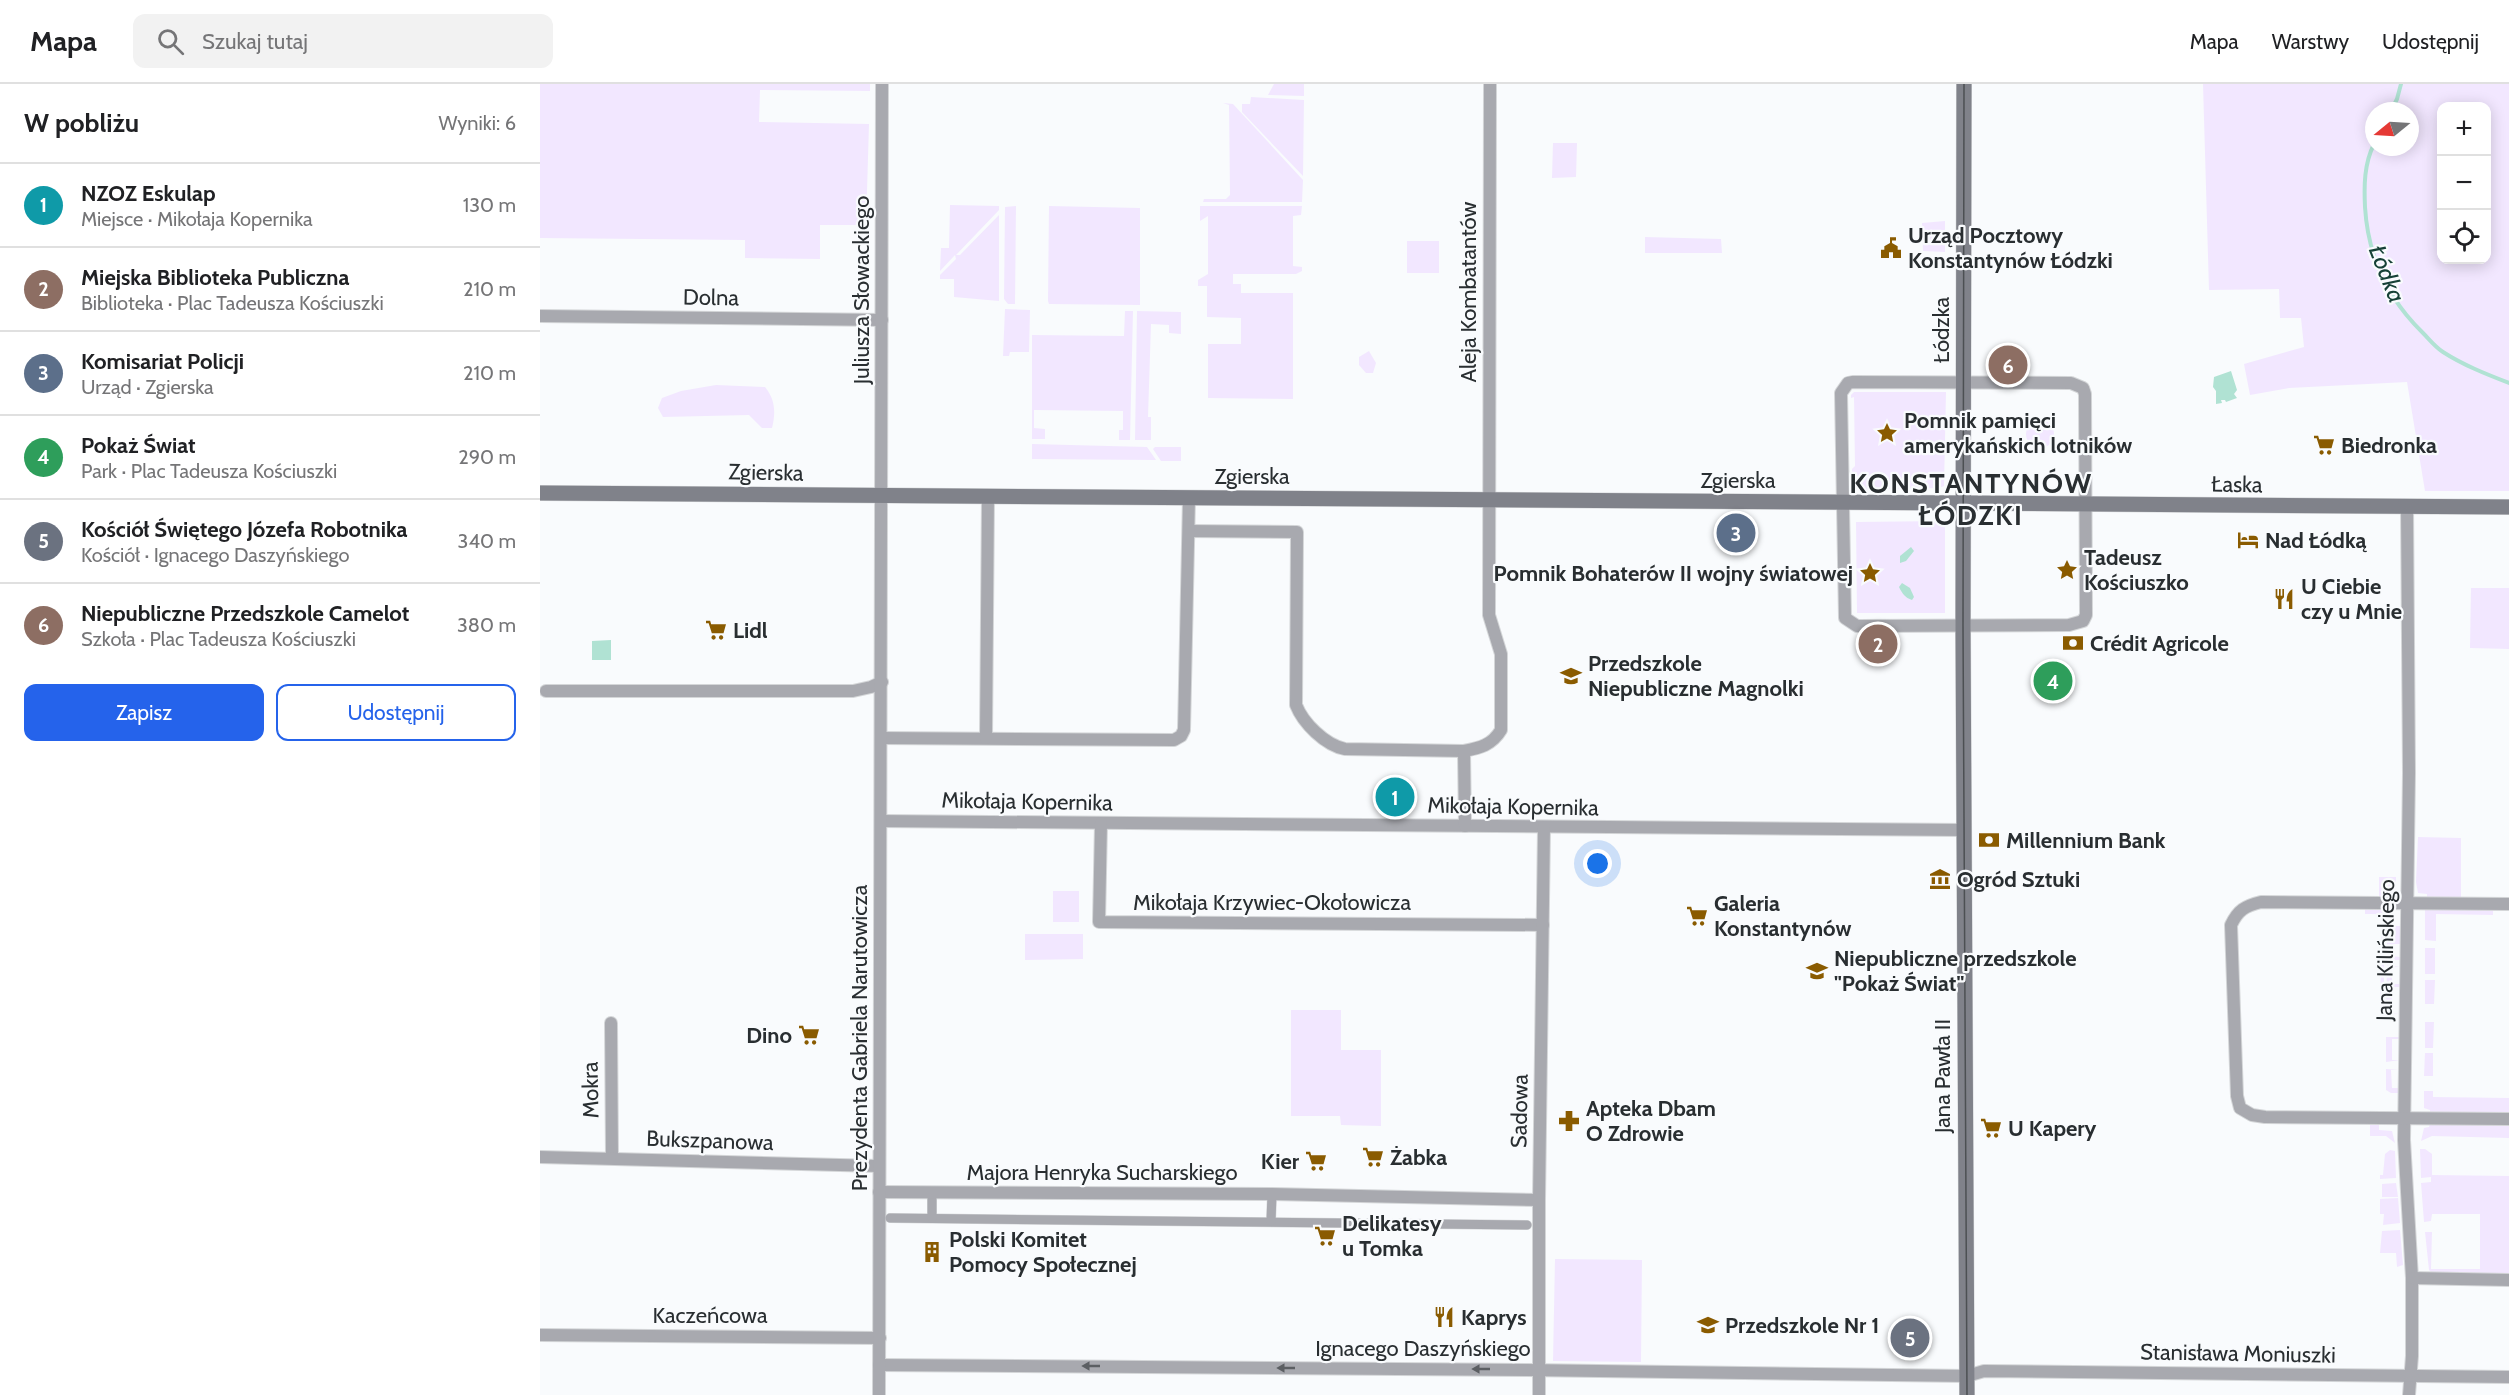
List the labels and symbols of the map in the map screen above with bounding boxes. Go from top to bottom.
north arrow [2365,102,2419,156]
street label: Juliusza Słowackiego [848,196,875,385]
street label: Aleja Kombatantów [1455,201,1482,382]
place label: Urząd Pocztowy Konstantynów Łódzki [1908,222,2113,274]
public building icon: Urząd Pocztowy Konstantynów Łódzki [1879,236,1903,260]
water label: Łódka [2363,241,2412,307]
street label: Dolna [683,284,740,311]
street label: Łódzka [1928,297,1955,363]
pin: 6 [1988,342,2028,388]
place label: Pomnik pamięci amerykańskich lotników [1904,407,2132,459]
place icon: Pomnik pamięci amerykańskich lotników [1875,421,1899,445]
place label: Biedronka [2341,432,2437,459]
supermarket icon: Biedronka [2312,433,2336,457]
street label: Zgierska [728,458,804,487]
street label: Zgierska [1214,463,1290,490]
district label: KONSTANTYNÓW ŁÓDZKI [1849,466,2093,532]
street label: Zgierska [1700,467,1776,494]
street label: Łaska [2211,471,2263,498]
pin: 3 [1716,510,1756,556]
place label: Nad Łódką [2265,527,2368,554]
hotel icon: Nad Łódką [2236,528,2260,552]
place label: Tadeusz Kościuszko [2084,544,2189,596]
place icon: Tadeusz Kościuszko [2055,558,2079,582]
place label: Pomnik Bohaterów II wojny światowej [1494,560,1853,587]
place icon: Pomnik Bohaterów II wojny światowej [1858,561,1882,585]
place label: U Ciebie czy u Mnie [2301,573,2402,625]
restaurant icon: U Ciebie czy u Mnie [2272,587,2296,611]
place label: Lidl [733,617,768,644]
supermarket icon: Lidl [704,618,728,642]
pin: 2 [1858,622,1898,666]
place label: Crédit Agricole [2090,630,2229,657]
bank icon: Crédit Agricole [2061,631,2085,655]
place label: Przedszkole Niepubliczne Magnolki [1588,650,1804,702]
pin: 4 [2034,658,2072,704]
school or university icon: Przedszkole Niepubliczne Magnolki [1559,664,1583,688]
pin: 1 [1376,774,1414,820]
street label: Mikołaja Kopernika [941,787,1113,816]
street label: Mikołaja Kopernika [1427,792,1599,821]
place label: Millennium Bank [2006,827,2166,854]
bank icon: Millennium Bank [1977,828,2001,852]
your location [1583,849,1612,878]
place label: Ogród Sztuki [1957,866,2080,893]
museum icon: Ogród Sztuki [1928,867,1952,891]
street label: Jana Kilińskiego [2371,879,2400,1022]
street label: Prezydenta Gabriela Narutowicza [846,884,873,1191]
street label: Mikołaja Krzywiec-Okołowicza [1133,889,1411,916]
place label: Galeria Konstantynów [1714,890,1851,942]
supermarket icon: Galeria Konstantynów [1685,904,1709,928]
place label: Niepubliczne przedszkole "Pokaż Świat" [1834,945,2077,997]
school or university icon: Niepubliczne przedszkole "Pokaż Świat" [1805,959,1829,983]
street label: Jana Pawła II [1929,1019,1956,1134]
place label: Dino [746,1022,792,1049]
supermarket icon: Dino [797,1023,821,1047]
street label: Mokra [576,1061,604,1119]
street label: Sadowa [1505,1073,1534,1148]
place label: Apteka Dbam O Zdrowie [1586,1095,1716,1147]
pharmacy icon: Apteka Dbam O Zdrowie [1557,1109,1581,1133]
place label: U Kapery [2008,1115,2097,1142]
supermarket icon: U Kapery [1979,1116,2003,1140]
street label: Bukszpanowa [646,1125,775,1156]
place label: Żabka [1390,1144,1447,1171]
supermarket icon: Żabka [1361,1145,1385,1169]
place label: Kier [1261,1148,1300,1175]
supermarket icon: Kier [1304,1149,1328,1173]
street label: Majora Henryka Sucharskiego [966,1159,1238,1186]
place label: Delikatesy u Tomka [1342,1210,1442,1262]
supermarket icon: Delikatesy u Tomka [1313,1224,1337,1248]
place label: Polski Komitet Pomocy Społecznej [949,1226,1137,1278]
building icon: Polski Komitet Pomocy Społecznej [920,1240,944,1264]
street label: Kaczeńcowa [653,1302,768,1329]
place label: Kaprys [1461,1304,1527,1331]
restaurant icon: Kaprys [1432,1305,1456,1329]
place label: Przedszkole Nr 1 [1725,1312,1879,1339]
school or university icon: Przedszkole Nr 1 [1696,1313,1720,1337]
pin: 5 [1890,1316,1930,1360]
street label: Ignacego Daszyńskiego [1315,1335,1531,1362]
street label: Stanisława Moniuszki [2140,1338,2336,1369]
one-way arrow [1081,1362,1100,1371]
one-way arrow [1276,1363,1295,1373]
one-way arrow [1471,1364,1490,1374]

